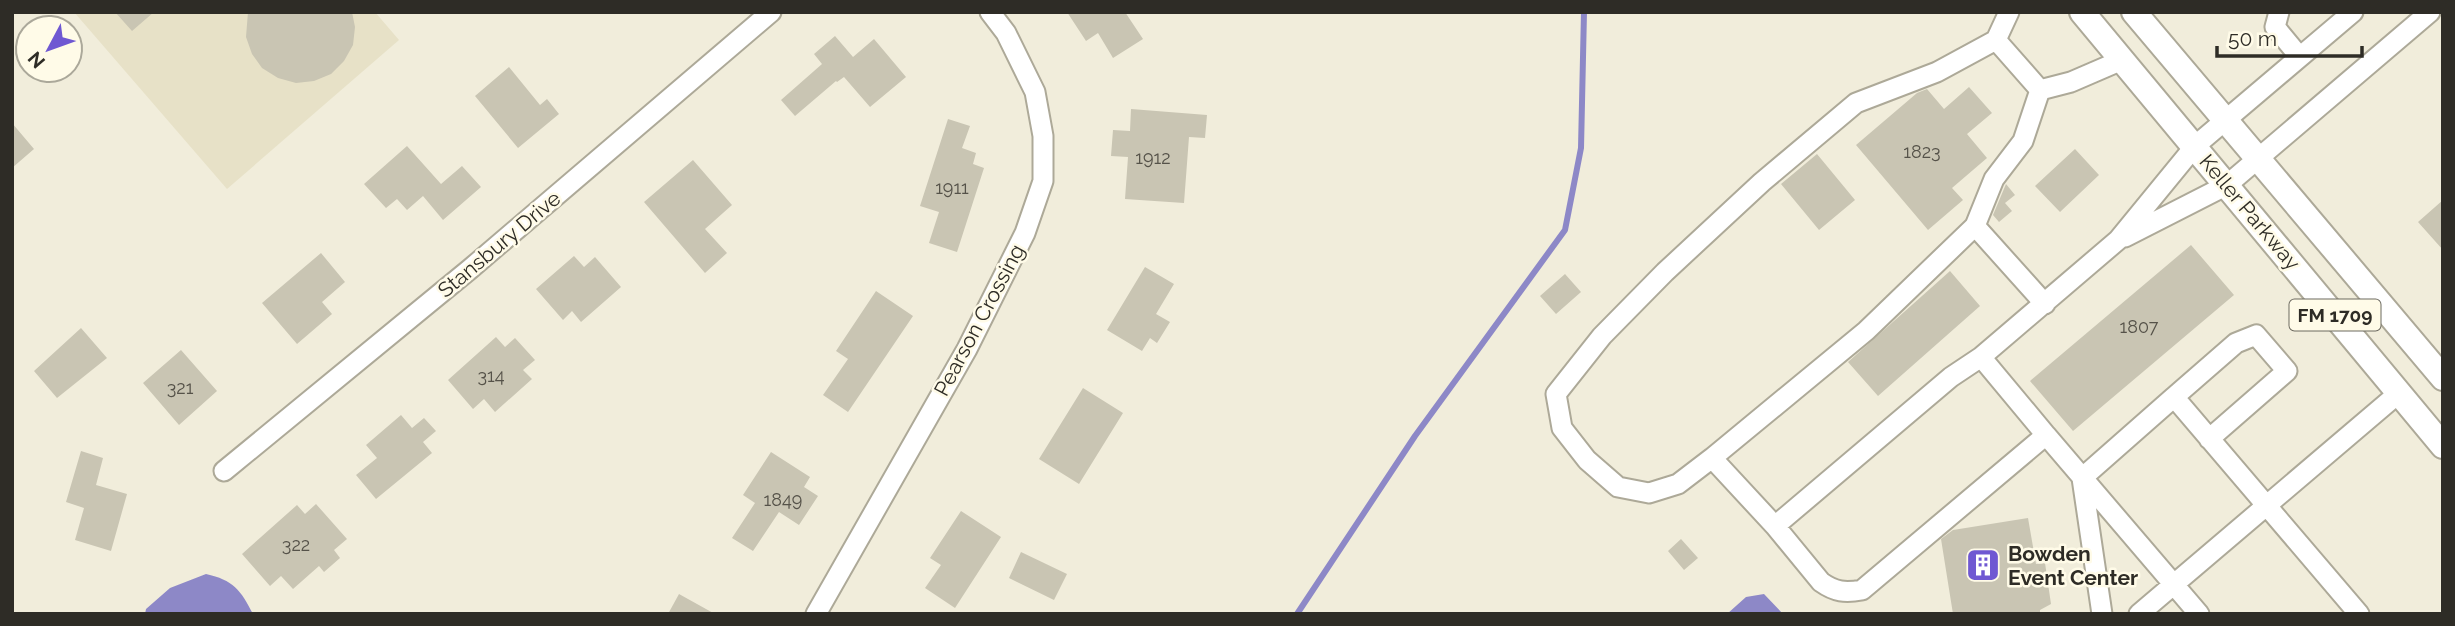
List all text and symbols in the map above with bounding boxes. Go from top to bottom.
north arrow [14,14,84,84]
scale bar [2217,14,2362,58]
text: 50 m [2228,26,2277,51]
text: N [23,47,49,73]
house number: 1823 [1903,141,1941,162]
house number: 1912 [1135,147,1171,168]
street label: Keller Parkway [2194,149,2306,275]
house number: 1911 [935,177,969,198]
street label: Stansbury Drive [433,185,565,303]
street label: Pearson Crossing [928,240,1030,400]
road number: FM 1709 [2290,300,2380,330]
house number: 1807 [2120,316,2159,337]
house number: 314 [477,365,505,386]
house number: 321 [167,377,194,398]
house number: 1849 [764,489,802,510]
house number: 322 [282,534,310,555]
place label: Bowden Event Center [2008,541,2138,590]
building icon: Bowden Event Center [1964,546,2002,584]

